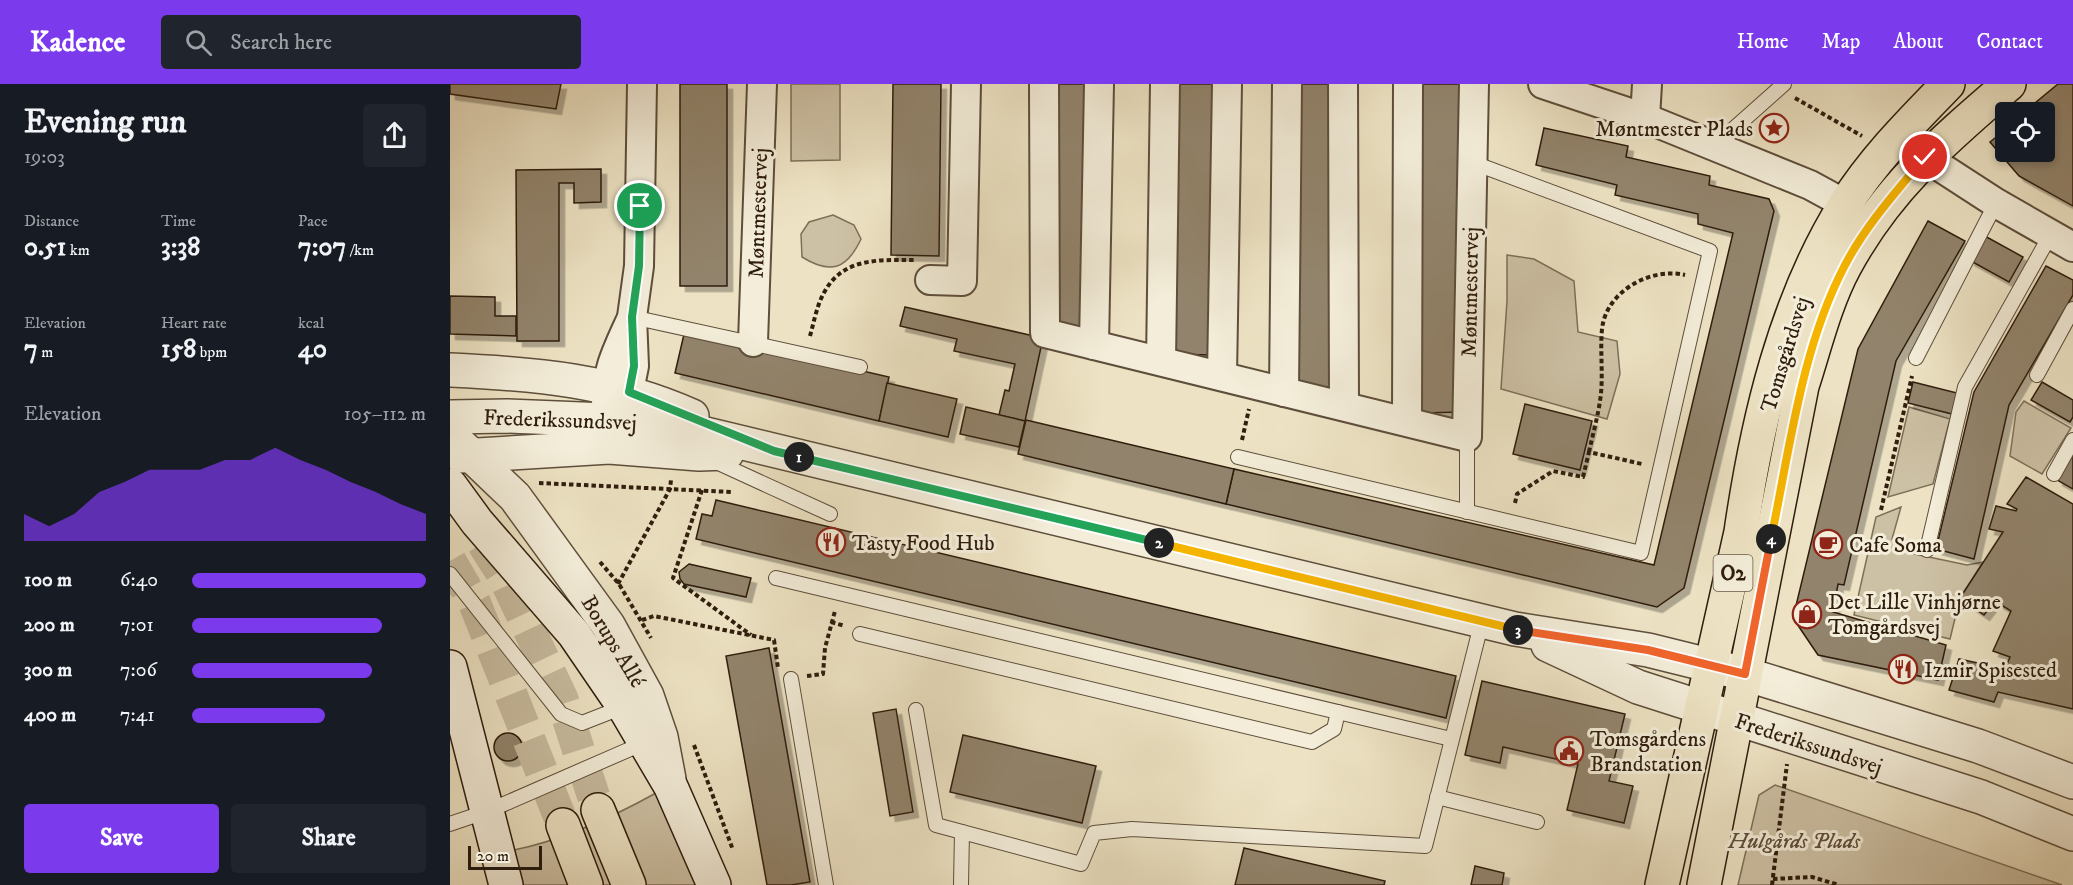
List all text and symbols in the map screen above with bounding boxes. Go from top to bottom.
search box [161,15,581,69]
text: Kadence [30,25,125,60]
icon: search [182,26,215,59]
text: Search here [230,29,332,56]
text: Home [1737,29,1789,55]
text: Map [1822,29,1860,55]
text: About [1893,29,1944,55]
text: Contact [1977,29,2043,55]
text: Evening run [24,102,186,143]
map controls [1995,102,2055,162]
button: locate [1995,102,2055,162]
button: share [363,104,426,167]
place icon: Møntmester Plads [1758,112,1790,144]
place label: Møntmester Plads [1595,116,1753,143]
pin [1899,131,1950,182]
icon: check [1908,140,1941,173]
text: 19:03 [24,145,65,170]
street label: Møntmestervej [743,147,774,279]
pin [614,180,665,231]
icon: arrive [623,189,656,222]
text: Distance [24,211,79,231]
text: Time [161,211,196,231]
text: Pace [298,211,328,231]
street label: Møntmestervej [1456,227,1485,358]
text: 0.51 [24,231,66,264]
text: 3:38 [161,231,200,264]
text: 7:07 [298,231,346,264]
text: km [66,240,90,260]
text: /km [346,240,374,260]
street label: Tomsgårdsvej [1755,293,1816,415]
text: Elevation [24,313,86,333]
text: Heart rate [161,313,227,333]
text: kcal [298,313,324,333]
text: 7 [24,333,38,366]
text: 158 [161,333,196,366]
text: 40 [298,333,327,366]
text: m [38,342,53,362]
text: bpm [196,342,227,362]
text: Elevation [24,402,101,427]
text: 105–112 m [344,402,426,427]
street label: Frederikssundsvej [483,404,637,437]
pin: 1 [784,442,814,472]
text: 1 [796,447,802,467]
pin: 4 [1756,524,1786,554]
restaurant icon: Tasty Food Hub [815,526,847,558]
pin: 2 [1144,528,1174,558]
cafe icon: Cafe Soma [1812,528,1844,560]
text: 4 [1766,529,1776,549]
place label: Tasty Food Hub [852,530,994,557]
place label: Cafe Soma [1849,532,1942,559]
text: 2 [1155,533,1163,553]
road number: O2 [1714,555,1752,591]
text: 100 m [24,568,72,593]
text: 6:40 [120,568,158,593]
place label: Det Lille Vinhjørne Tomgårdsvej [1828,589,2001,641]
street label: Borups Allé [575,591,651,693]
shop icon: Det Lille Vinhjørne Tomgårdsvej [1791,598,1823,630]
text: 200 m [24,613,75,638]
text: 7:01 [120,613,154,638]
pin: 3 [1503,615,1533,645]
text: 3 [1515,620,1521,640]
restaurant icon: Izmir Spisested [1887,653,1919,685]
place label: Izmir Spisested [1924,657,2057,684]
text: 300 m [24,658,72,683]
text: 7:06 [120,658,157,683]
text: 400 m [24,703,76,728]
text: 7:41 [120,703,155,728]
street label: Frederikssundsvej [1731,708,1886,781]
place label: Tomsgårdens Brandstation [1590,726,1706,778]
public building icon: Tomsgårdens Brandstation [1553,735,1585,767]
button: Save [24,804,219,873]
button: Share [231,804,426,873]
park label: Hulgårds Plads [1727,828,1861,855]
scale bar [468,843,542,870]
text: 20 m [477,846,509,866]

